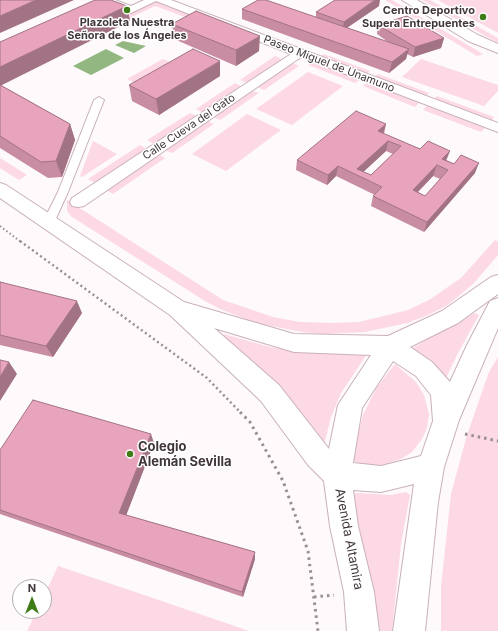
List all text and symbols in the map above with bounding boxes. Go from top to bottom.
place label: Centro Deportivo Supera Entrepuentes [362,4,475,30]
marker: Plazoleta Nuestra Señora de los Ángeles [122,5,132,15]
marker: Centro Deportivo Supera Entrepuentes [478,12,488,22]
place label: Plazoleta Nuestra Señora de los Ángeles [67,16,187,42]
street label: Paseo Miguel de Unamuno [262,33,396,95]
street label: Calle Cueva del Gato [140,91,238,163]
place label: Colegio Alemán Sevilla [138,439,231,470]
marker: Colegio Alemán Sevilla [125,449,135,459]
street label: Avenida Altamira [332,487,366,591]
north arrow [12,579,52,619]
text: N [28,581,36,595]

